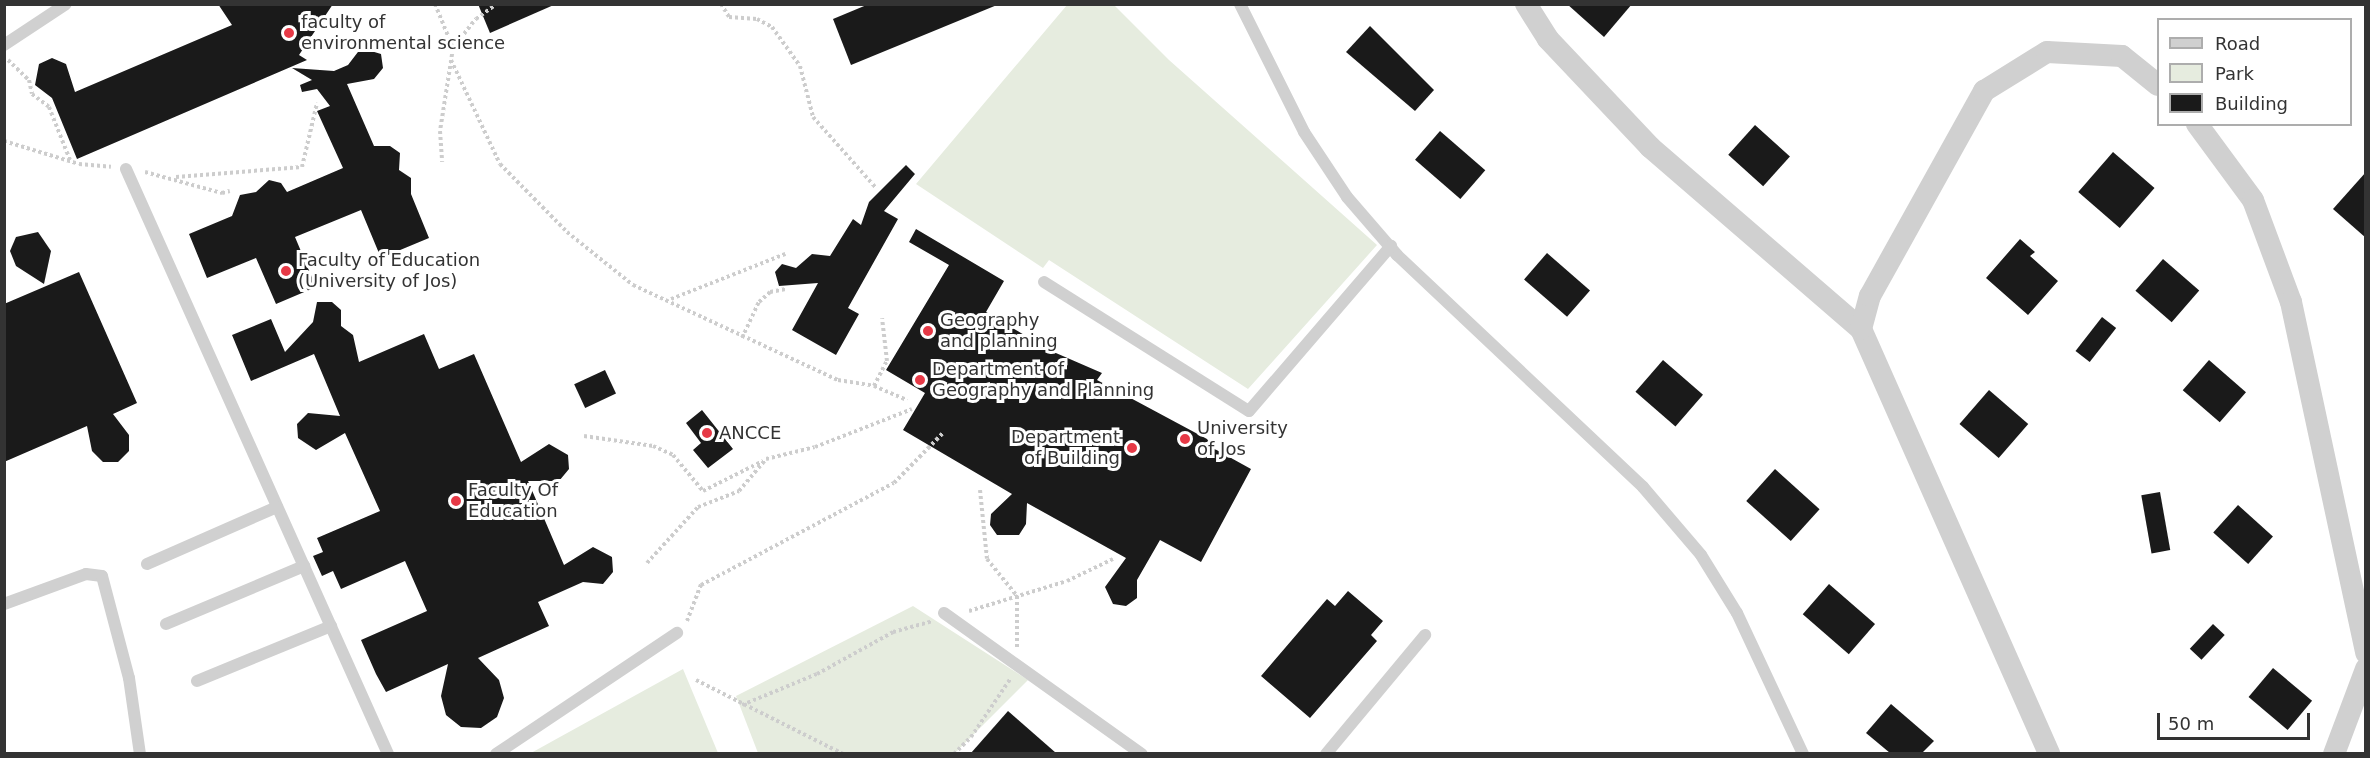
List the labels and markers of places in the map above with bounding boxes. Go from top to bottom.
place label: faculty of environmental science [301,12,505,54]
marker: faculty of environmental science [282,26,296,40]
place label: Faculty of Education (University of Jos) [298,250,480,292]
marker: Faculty of Education (University of Jos) [279,264,293,278]
place label: Geography and planning [940,310,1058,352]
marker: Geography and planning [921,324,935,338]
place label: Department of Geography and Planning [932,359,1154,401]
marker: Department of Geography and Planning [913,373,927,387]
place label: University of Jos [1197,418,1288,460]
place label: ANCCE [719,422,781,444]
marker: ANCCE [700,426,714,440]
place label: Department of Building [1011,427,1120,470]
marker: University of Jos [1178,432,1192,446]
marker: Department of Building [1125,441,1139,455]
place label: Faculty Of Education [468,480,558,522]
marker: Faculty Of Education [449,494,463,508]

